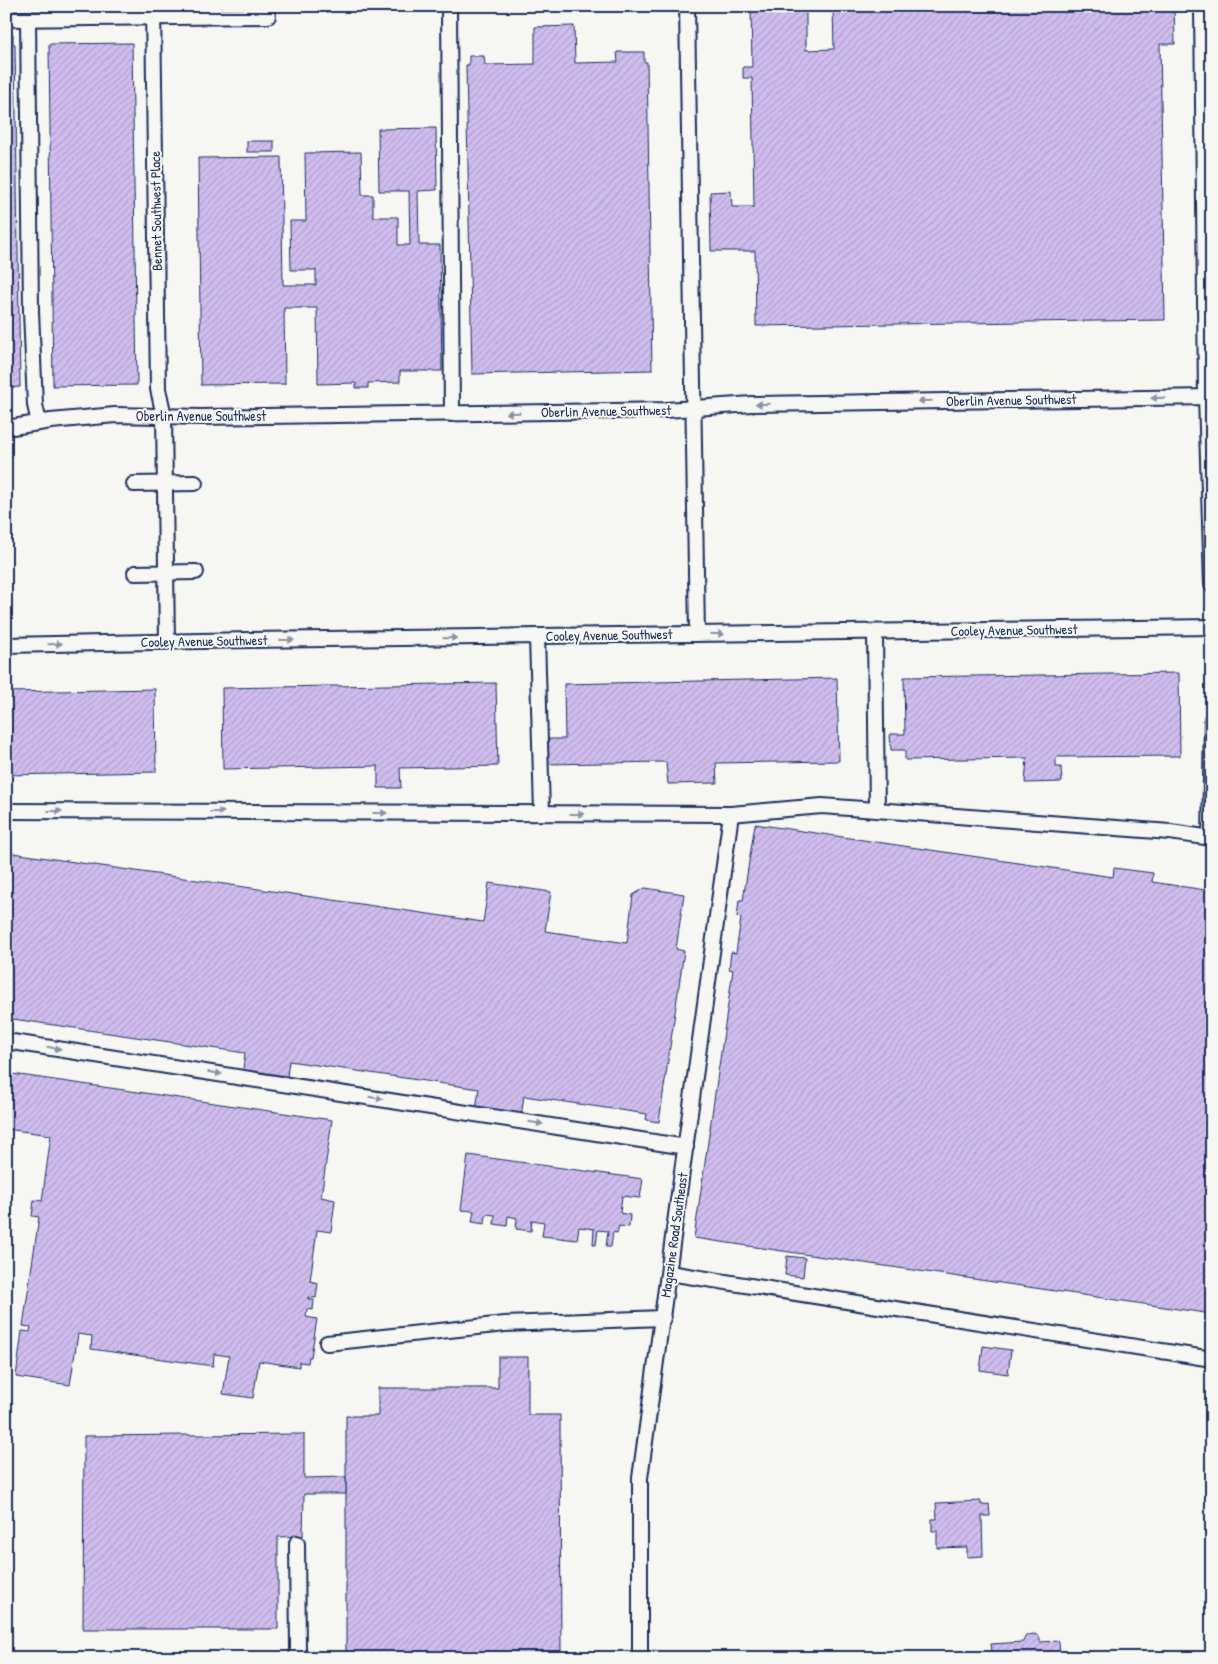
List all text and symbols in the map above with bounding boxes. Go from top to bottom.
street label: Bennet Southwest Place [145,151,166,271]
street label: Oberlin Avenue Southwest [946,389,1076,410]
one-way arrow [1149,394,1165,402]
one-way arrow [917,397,933,405]
street label: Oberlin Avenue Southwest [541,400,671,421]
one-way arrow [754,400,770,408]
street label: Oberlin Avenue Southwest [136,406,266,425]
one-way arrow [505,409,521,417]
street label: Cooley Avenue Southwest [950,619,1078,641]
street label: Cooley Avenue Southwest [545,624,673,646]
street label: Cooley Avenue Southwest [140,630,268,652]
one-way arrow [710,630,726,638]
one-way arrow [442,633,458,641]
one-way arrow [280,636,296,644]
one-way arrow [47,640,63,648]
one-way arrow [47,807,63,815]
one-way arrow [210,808,226,816]
one-way arrow [372,809,388,817]
one-way arrow [570,810,586,818]
one-way arrow [47,1045,63,1053]
one-way arrow [207,1070,223,1078]
one-way arrow [368,1095,384,1103]
one-way arrow [528,1120,544,1128]
street label: Magazine Road Southeast [655,1171,693,1299]

